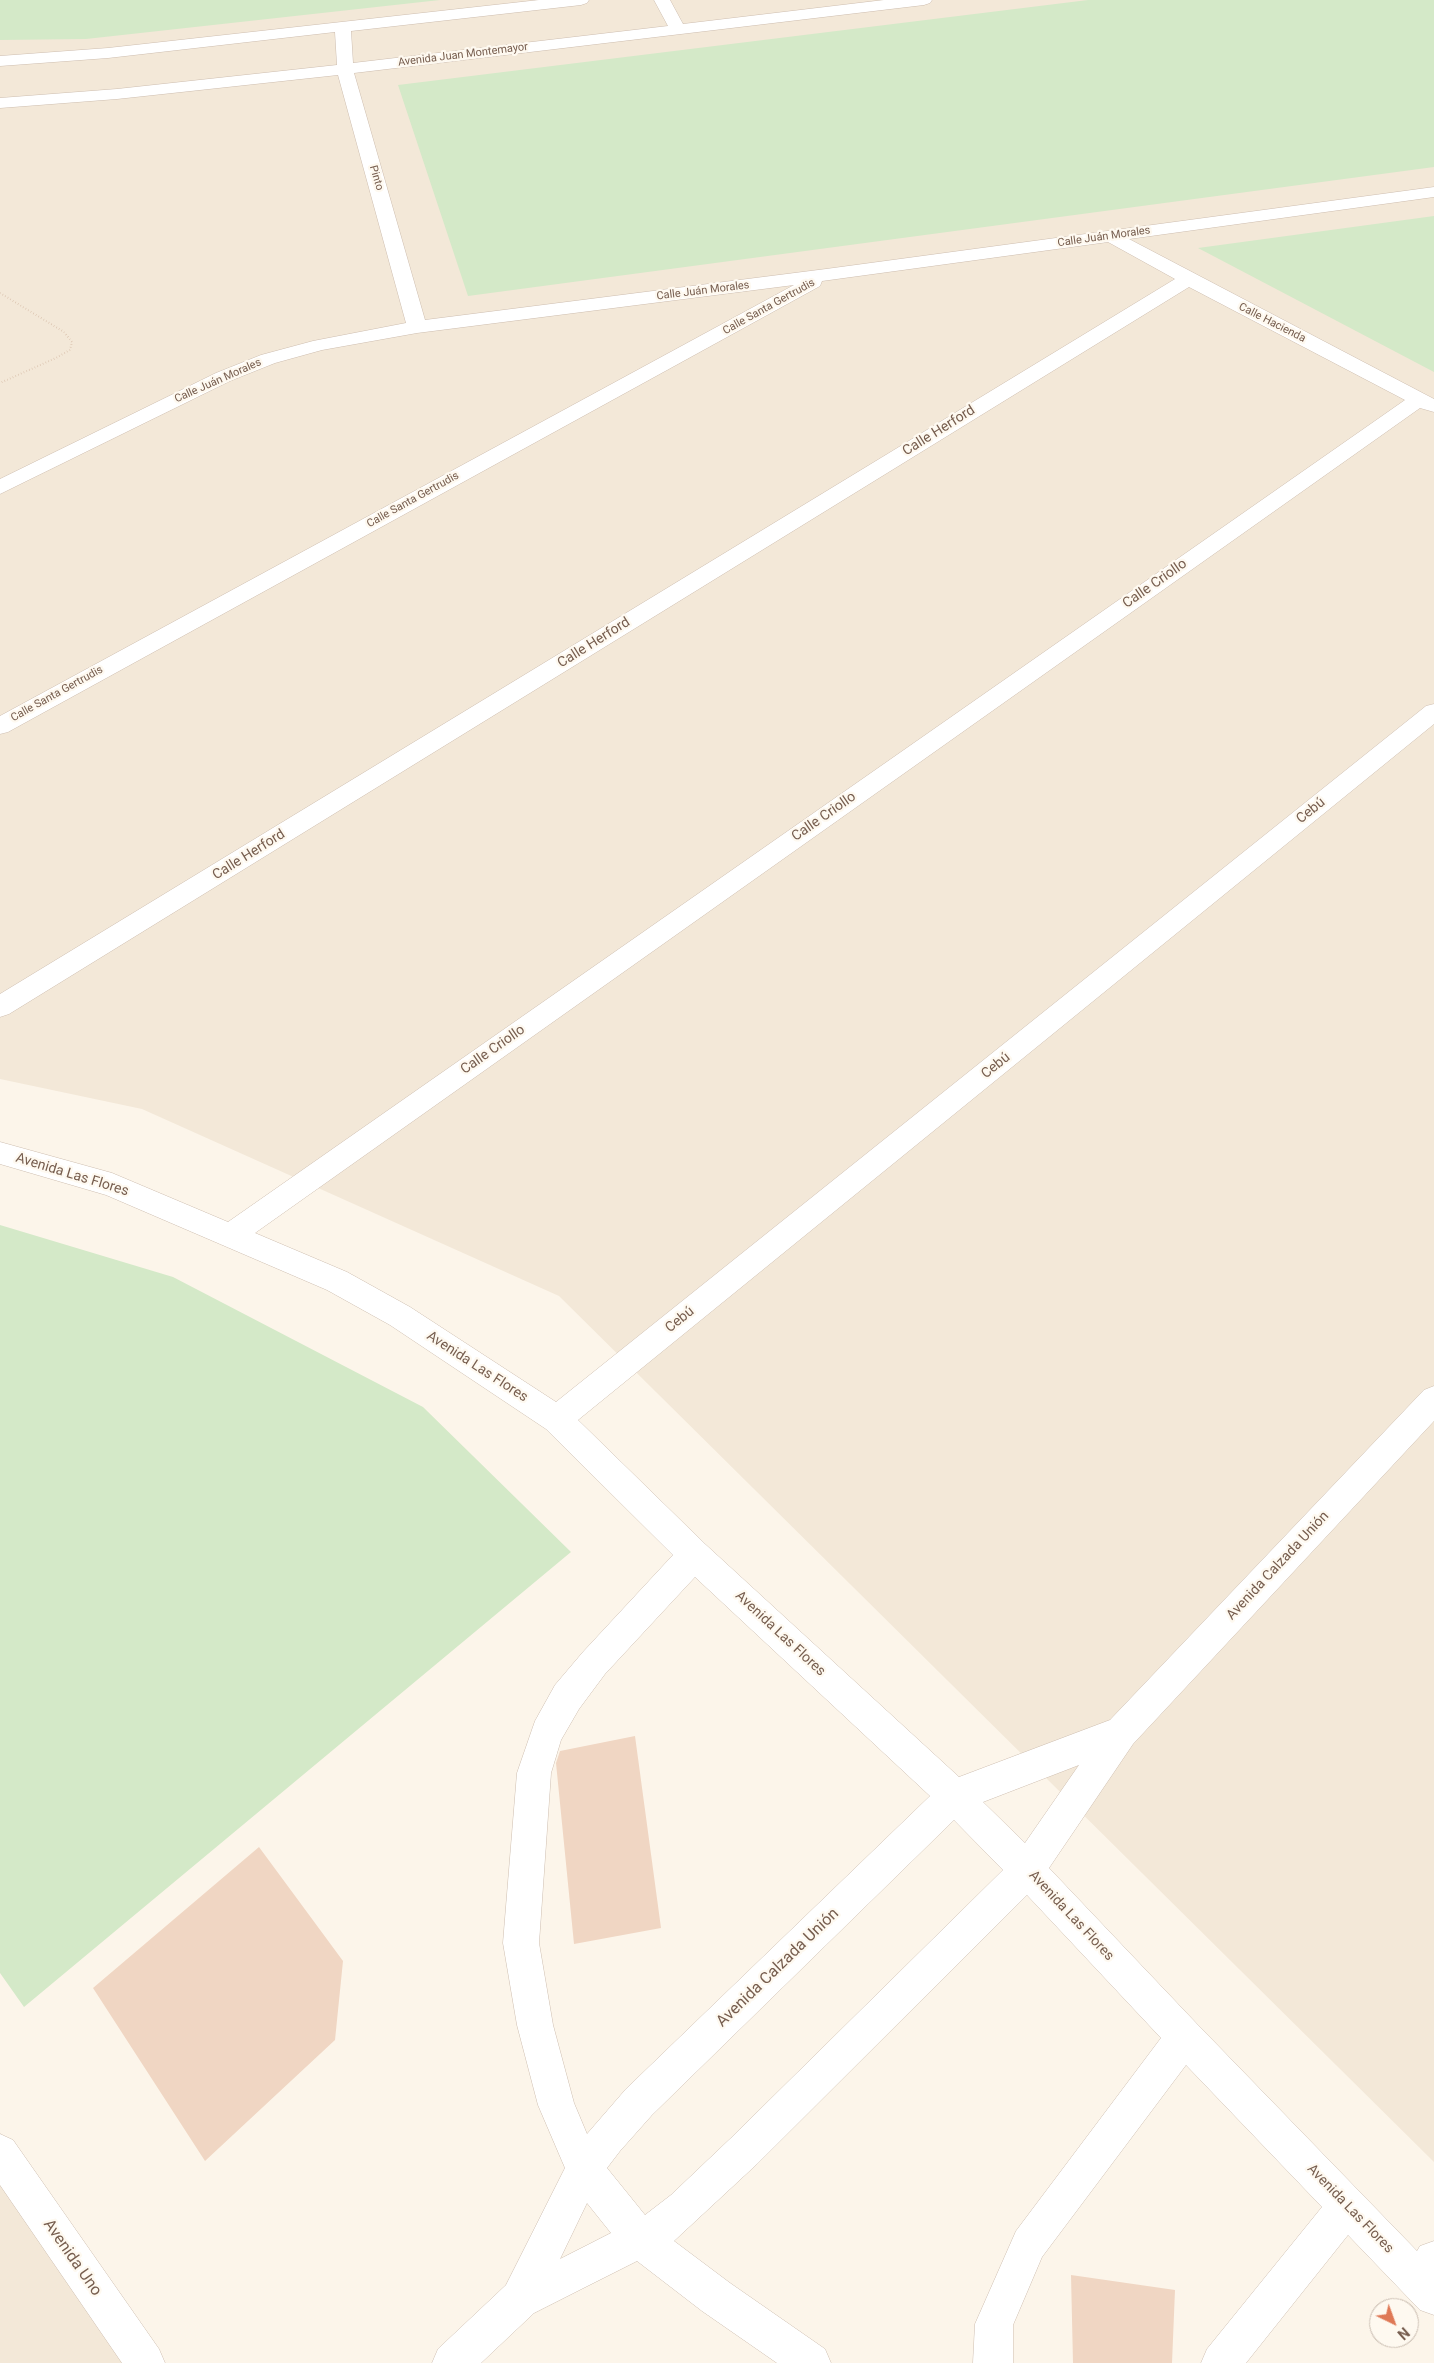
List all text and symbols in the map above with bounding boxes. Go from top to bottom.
street label: Avenida Juan Montemayor [397,40,529,70]
street label: Pinto [366,164,386,192]
street label: Calle Juán Morales [1057,224,1151,250]
street label: Calle Santa Gertrudis [721,276,817,338]
street label: Calle Juán Morales [656,279,750,303]
street label: Calle Hacienda [1236,300,1308,346]
street label: Calle Juán Morales [173,356,263,406]
street label: Calle Herford [900,402,978,460]
street label: Calle Santa Gertrudis [365,469,461,531]
street label: Calle Criollo [1120,556,1190,612]
street label: Calle Herford [555,614,633,672]
street label: Calle Santa Gertrudis [9,663,105,725]
street label: Calle Criollo [789,789,859,845]
street label: Cebú [1293,794,1329,828]
street label: Calle Herford [210,826,288,884]
street label: Calle Criollo [458,1022,528,1078]
street label: Cebú [978,1049,1014,1083]
street label: Avenida Las Flores [13,1150,131,1200]
street label: Cebú [662,1303,698,1337]
street label: Avenida Las Flores [423,1328,531,1406]
street label: Avenida Calzada Unión [1223,1508,1333,1624]
street label: Avenida Las Flores [731,1588,829,1680]
street label: Avenida Las Flores [1025,1867,1117,1965]
street label: Avenida Calzada Unión [713,1904,843,2032]
street label: Avenida Las Flores [1303,2161,1397,2257]
street label: Avenida Uno [39,2216,105,2300]
north arrow [1369,2298,1419,2348]
text: N [1394,2324,1412,2343]

